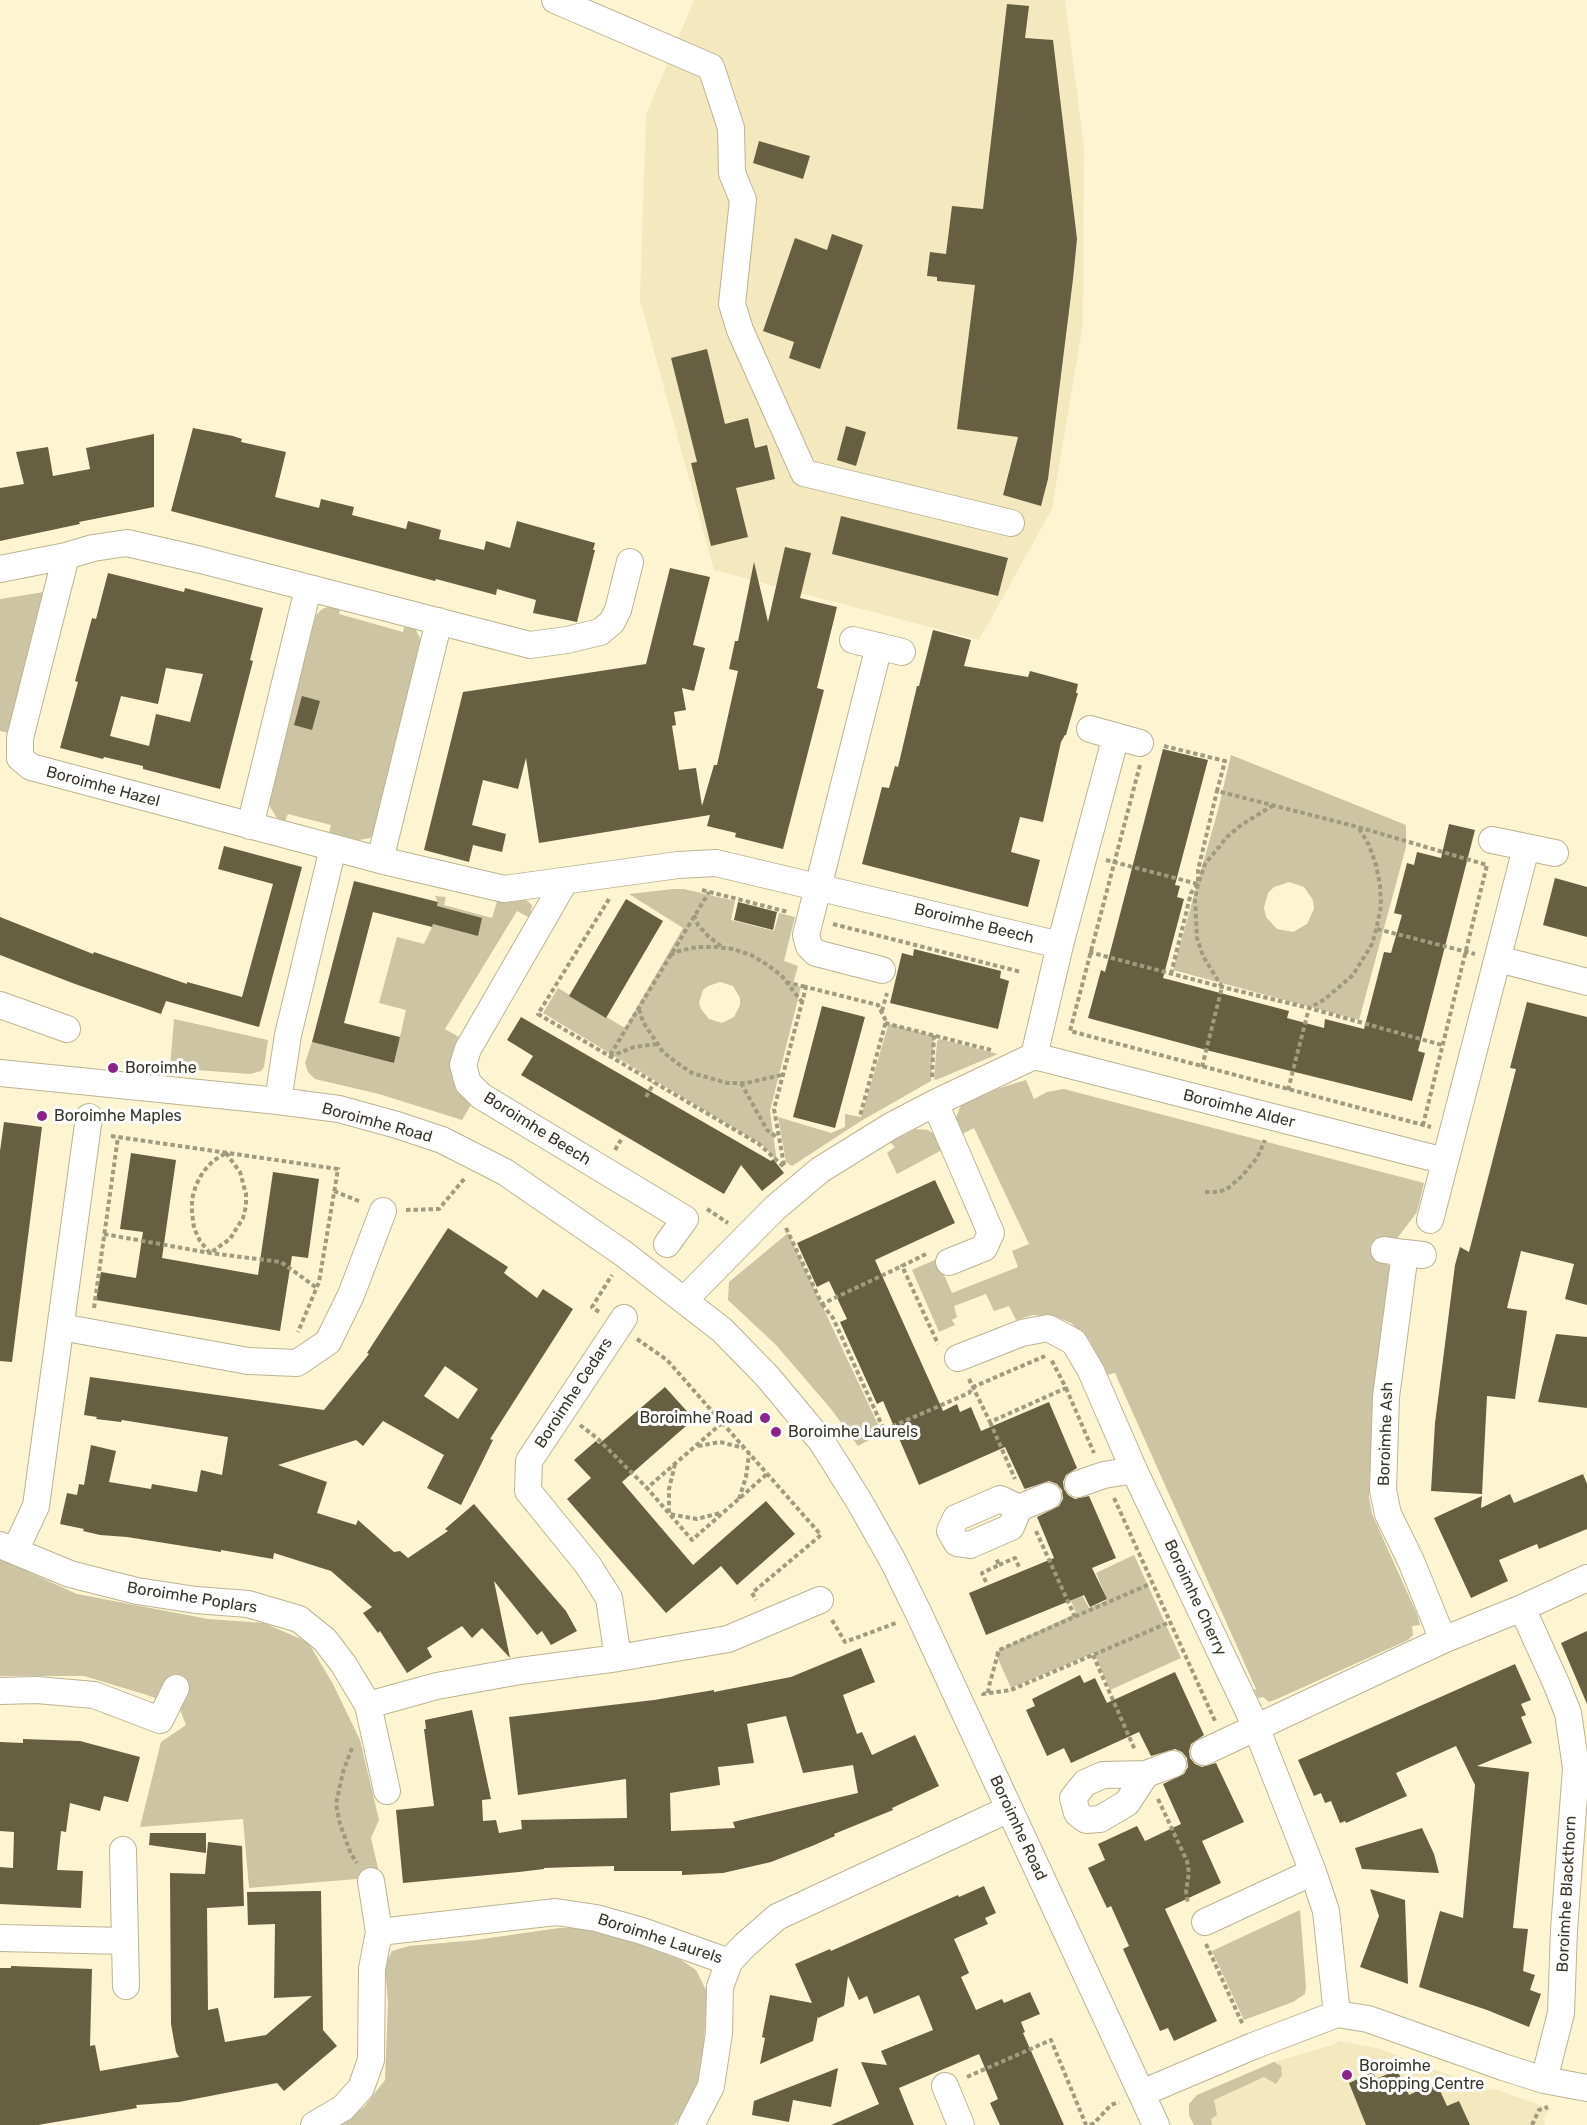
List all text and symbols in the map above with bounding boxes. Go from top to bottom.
street label: Boroimhe Hazel [44,763,162,811]
street label: Boroimhe Beech [912,900,1036,948]
place label: Boroimhe [125,1058,197,1078]
marker: Boroimhe [106,1061,120,1075]
street label: Boroimhe Alder [1181,1086,1297,1132]
street label: Boroimhe Beech [480,1088,594,1170]
street label: Boroimhe Road [320,1099,434,1147]
place label: Boroimhe Maples [54,1106,182,1126]
marker: Boroimhe Maples [35,1109,49,1123]
street label: Boroimhe Cedars [531,1334,617,1452]
street label: Boroimhe Ash [1375,1382,1397,1486]
place label: Boroimhe Road [639,1408,753,1428]
marker: Boroimhe Road [758,1411,772,1425]
place label: Boroimhe Laurels [788,1422,918,1442]
marker: Boroimhe Laurels [769,1425,783,1439]
street label: Boroimhe Cherry [1160,1537,1230,1659]
street label: Boroimhe Poplars [126,1578,258,1618]
street label: Boroimhe Road [985,1772,1051,1884]
street label: Boroimhe Blackthorn [1553,1815,1581,1973]
street label: Boroimhe Laurels [595,1910,725,1968]
place label: Boroimhe Shopping Centre [1359,2056,1484,2094]
marker: Boroimhe Shopping Centre [1340,2068,1354,2082]

